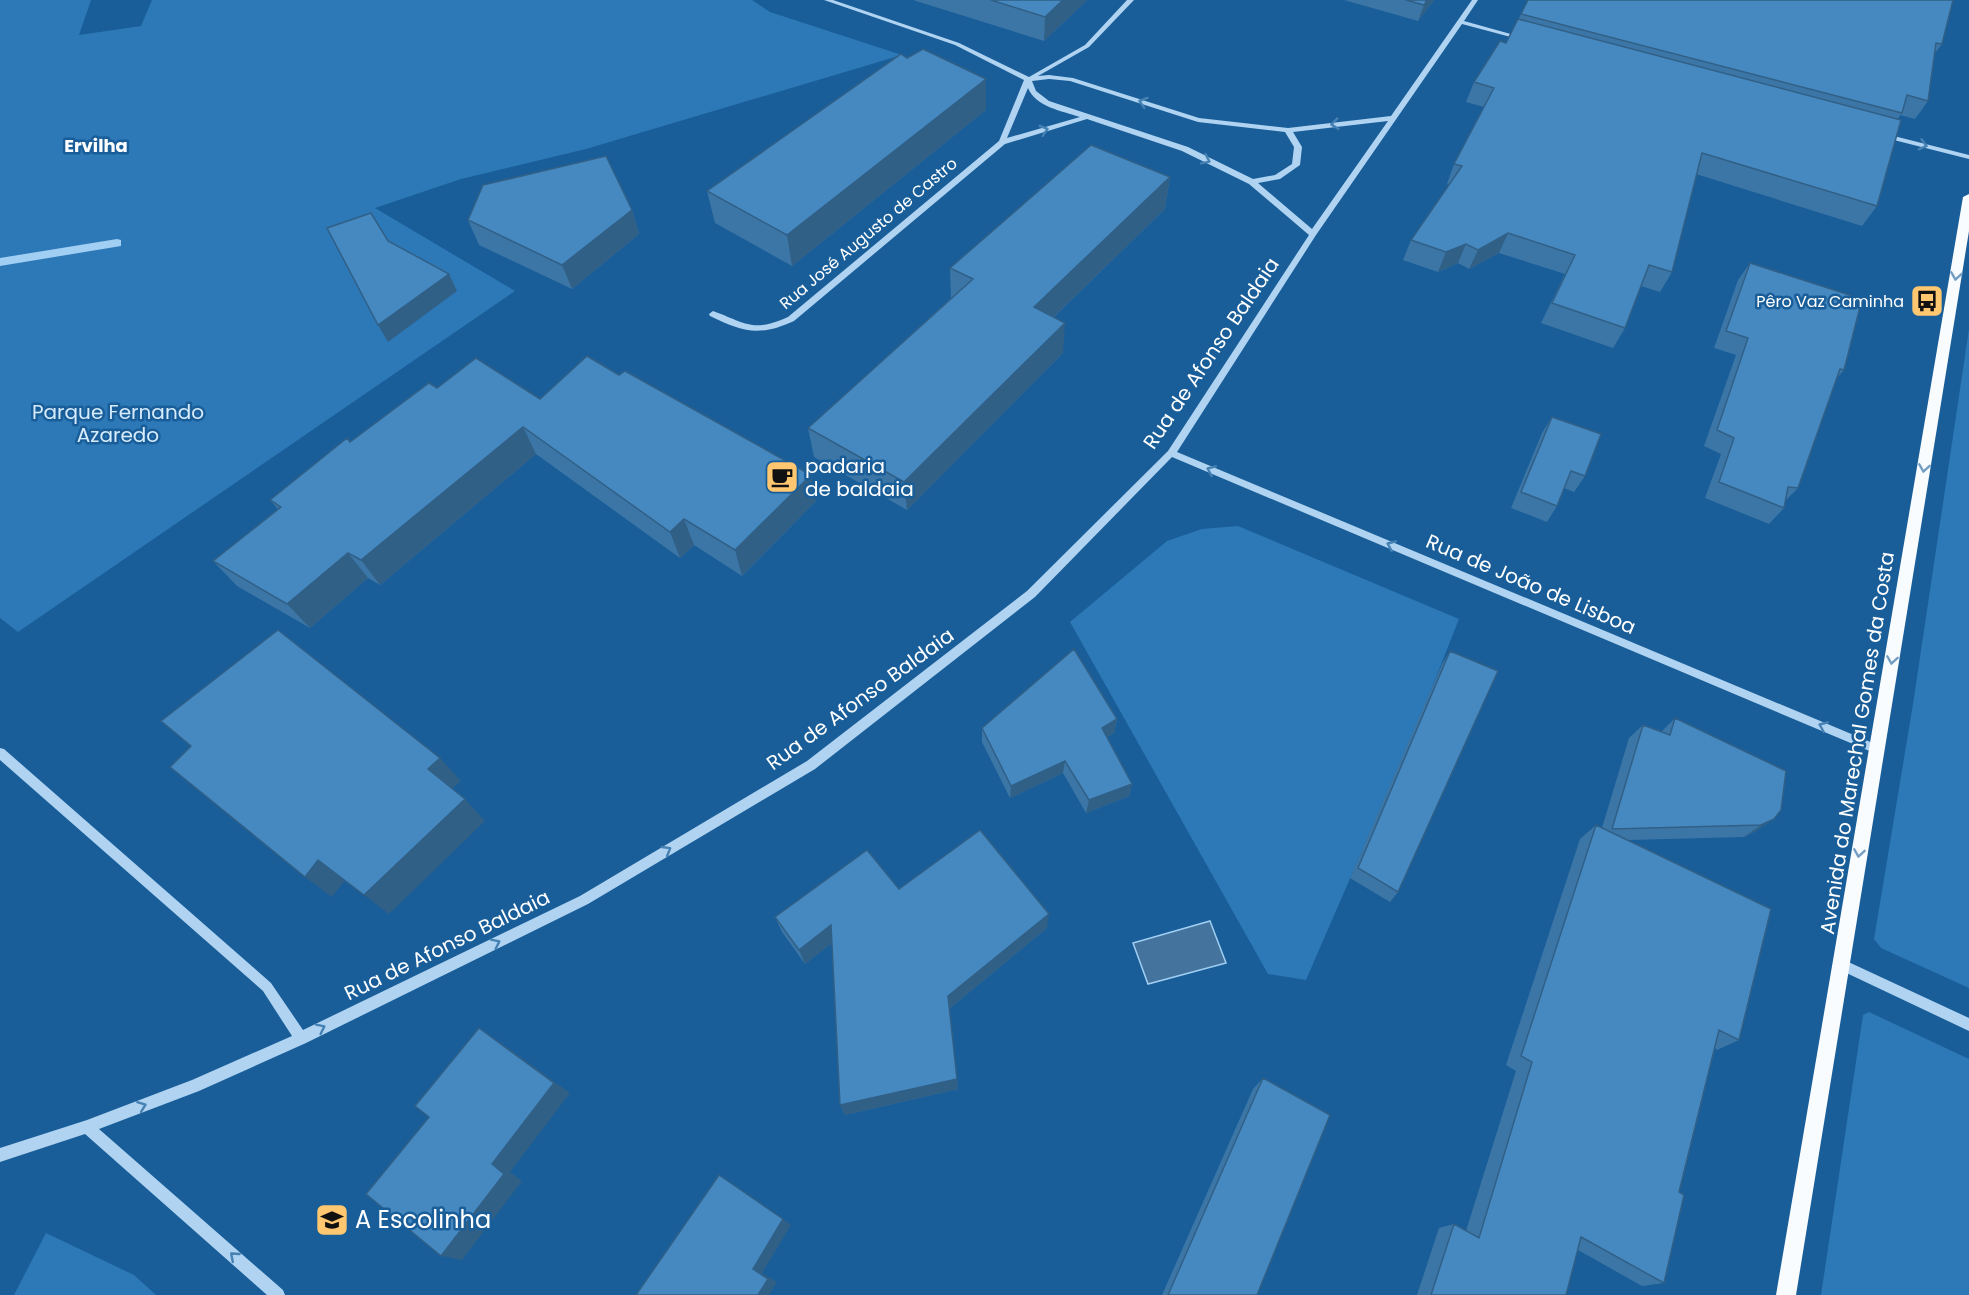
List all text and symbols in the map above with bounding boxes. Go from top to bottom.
one-way arrow [1138,97,1149,110]
one-way arrow [1330,118,1339,130]
one-way arrow [1038,125,1049,137]
district label: Ervilha [64,133,128,158]
one-way arrow [1918,138,1928,150]
street label: Rua José Augusto de Castro [774,152,962,315]
one-way arrow [1200,152,1211,164]
street label: Rua de Afonso Baldaia [1136,252,1286,454]
one-way arrow [1950,270,1963,280]
bus stop icon: Pêro Vaz Caminha [1909,283,1945,319]
place label: Pêro Vaz Caminha [1756,290,1904,313]
park label: Parque Fernando Azaredo [32,398,204,449]
place label: padaria de baldaia [805,452,914,503]
cafe icon: padaria de baldaia [764,459,800,495]
one-way arrow [1918,463,1931,473]
one-way arrow [1207,465,1218,477]
street label: Rua de João de Lisboa [1422,527,1640,641]
one-way arrow [1386,540,1397,552]
street label: Avenida do Marechal Gomes da Costa [1813,550,1901,936]
street label: Rua de Afonso Baldaia [761,621,959,777]
one-way arrow [1886,655,1899,665]
one-way arrow [1818,721,1829,733]
one-way arrow [661,846,671,858]
one-way arrow [1853,848,1865,857]
street label: Rua de Afonso Baldaia [340,883,554,1007]
one-way arrow [489,938,500,950]
one-way arrow [314,1024,325,1036]
one-way arrow [136,1100,146,1113]
school or university icon: A Escolinha [314,1202,350,1238]
place label: A Escolinha [355,1203,491,1236]
one-way arrow [230,1252,241,1263]

